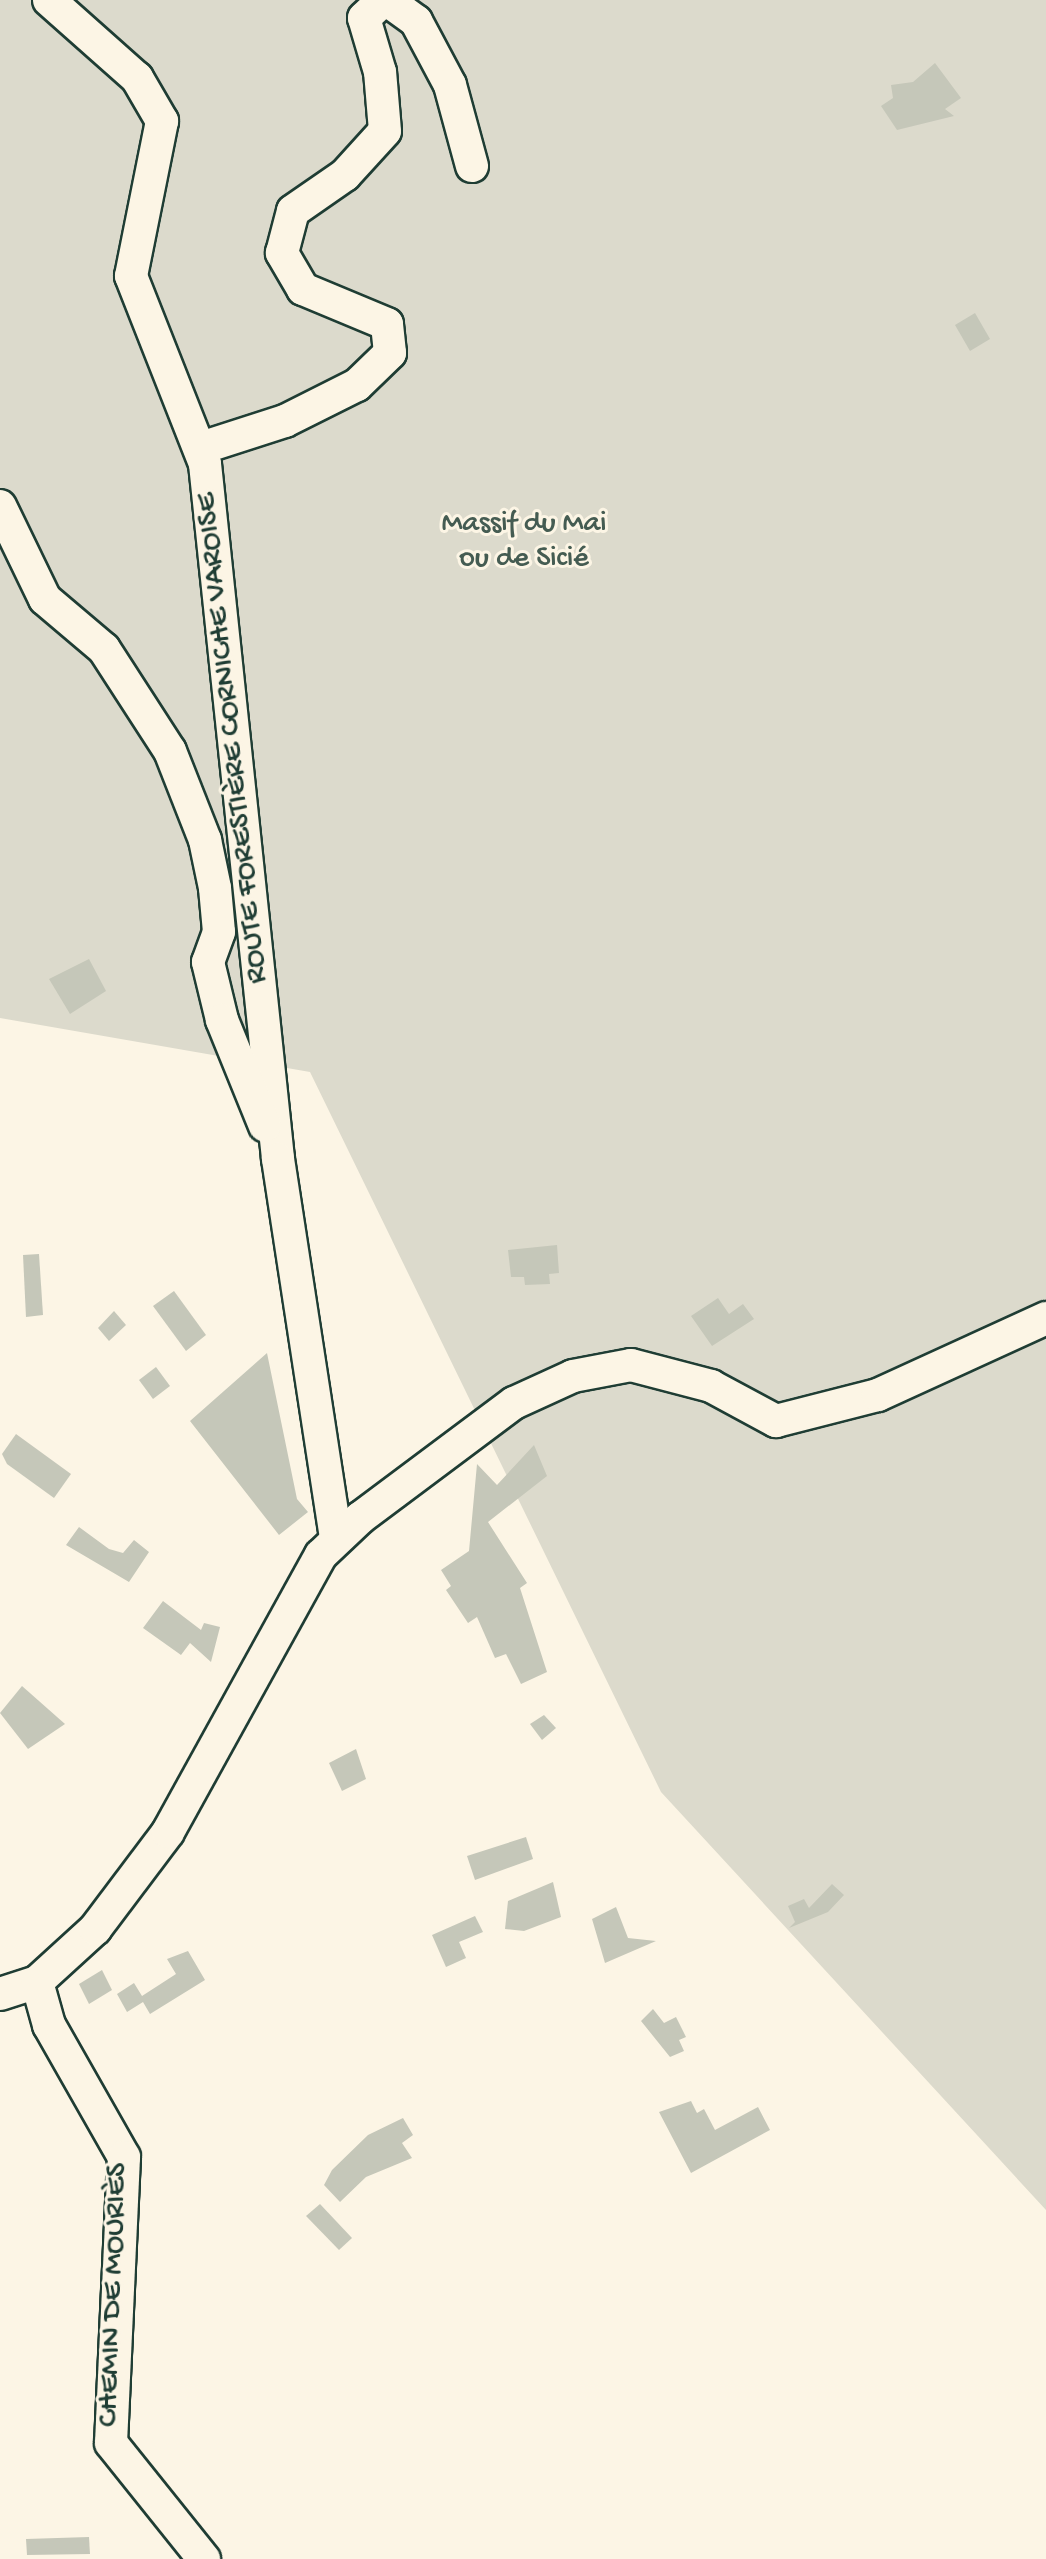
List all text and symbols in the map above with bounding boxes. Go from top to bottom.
street label: ROUTE FORESTIÈRE CORNICHE VAROISE [190,491,278,985]
park label: Massif du Mai ou de Sicié [441,507,607,578]
street label: CHEMIN DE MOURIÈS [92,2163,138,2427]

